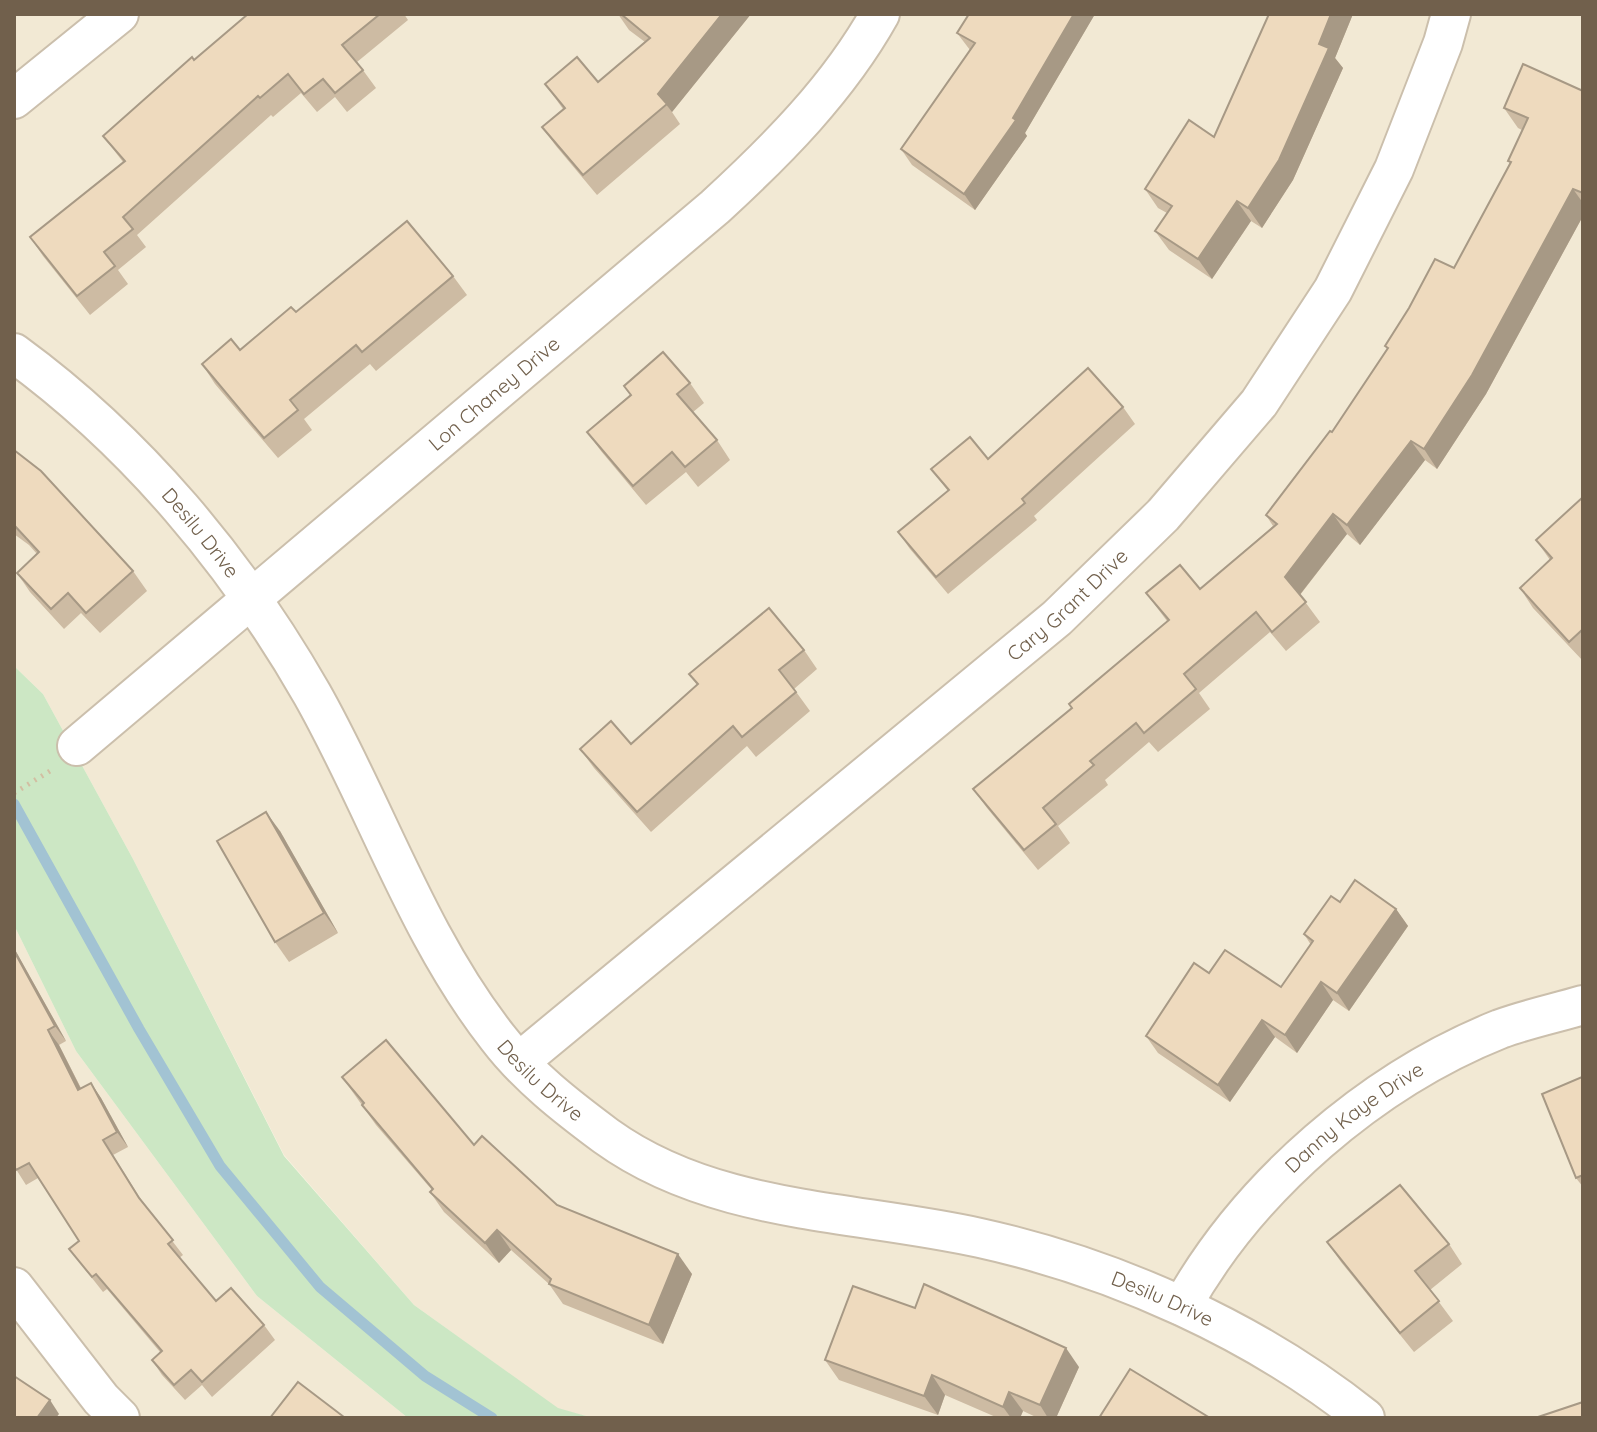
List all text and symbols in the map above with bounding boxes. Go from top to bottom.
street label: Lon Chaney Drive [423,331,565,456]
street label: Desilu Drive [157,482,245,583]
street label: Cary Grant Drive [1002,543,1133,666]
street label: Desilu Drive [492,1034,589,1126]
street label: Danny Kaye Drive [1279,1056,1428,1178]
street label: Desilu Drive [1108,1265,1218,1332]

